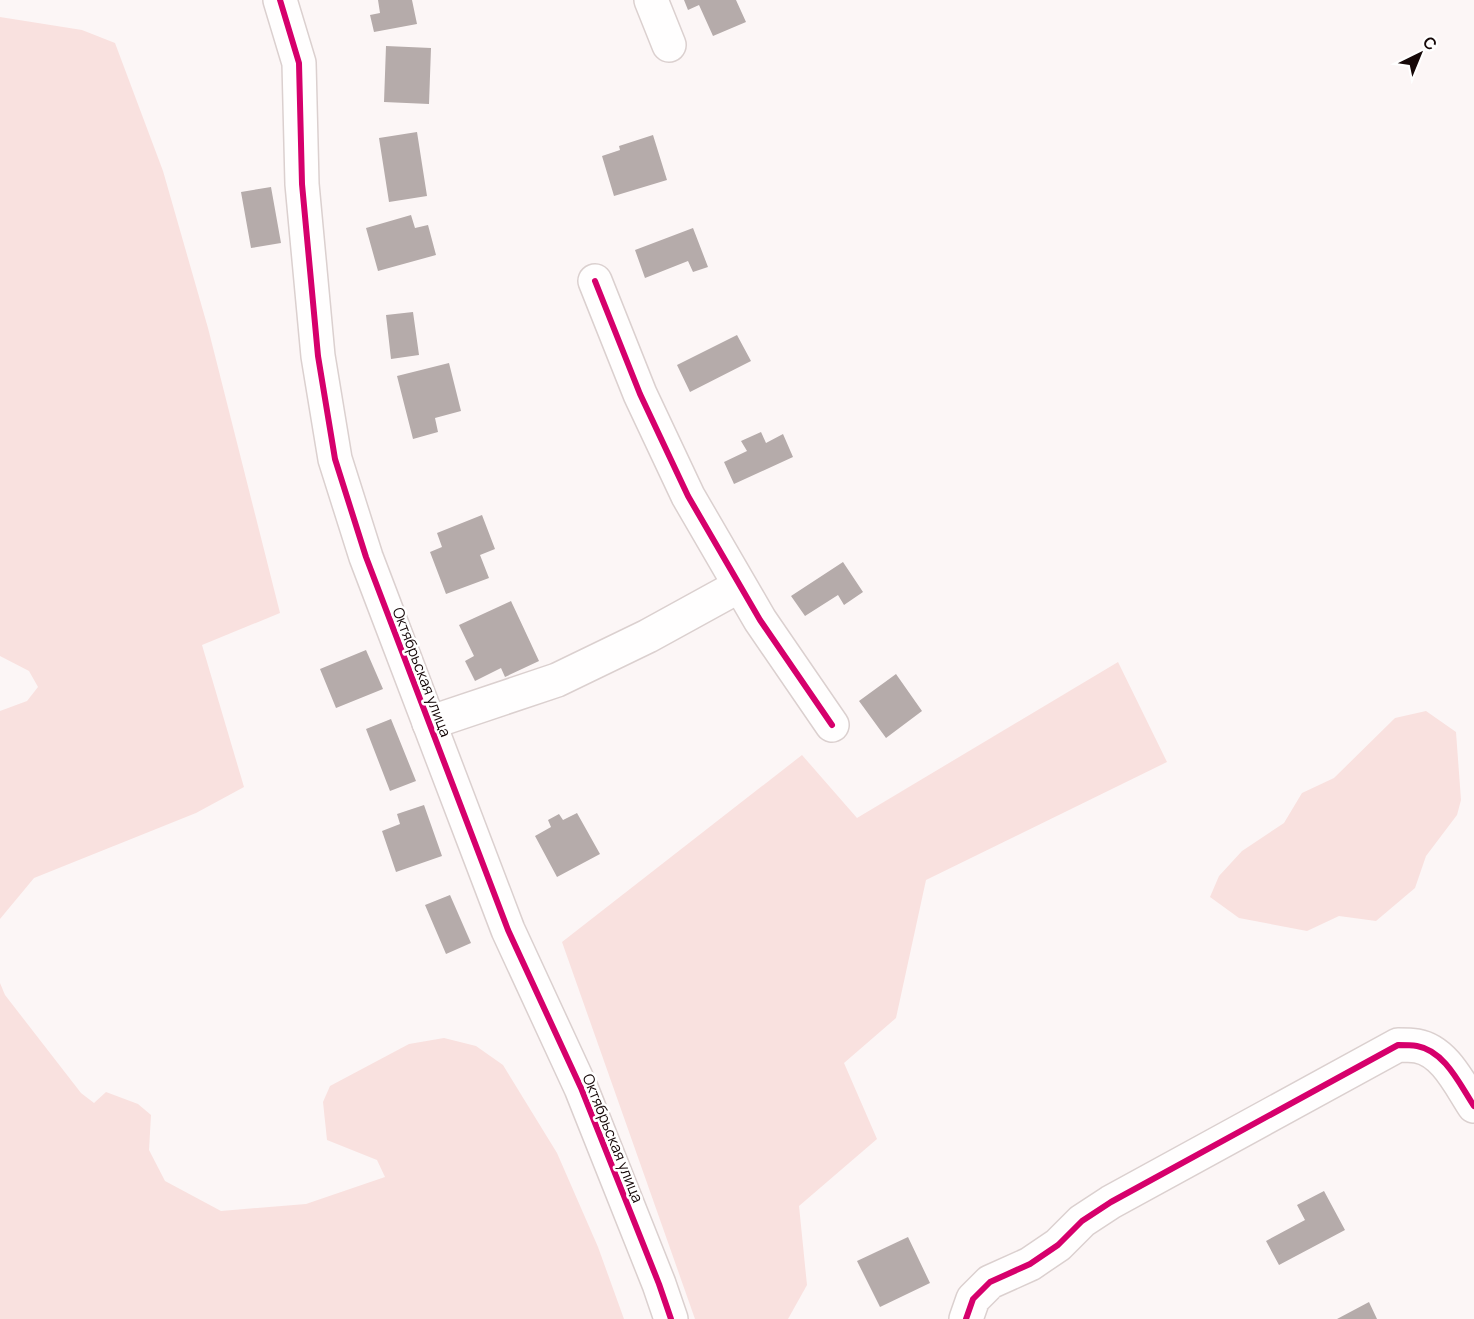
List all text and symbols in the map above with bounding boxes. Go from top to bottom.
north arrow [1390,24,1450,84]
text: С [1418,31,1442,55]
street label: Октябрьская улица [388,604,456,740]
street label: Октябрьская улица [578,1070,648,1206]

